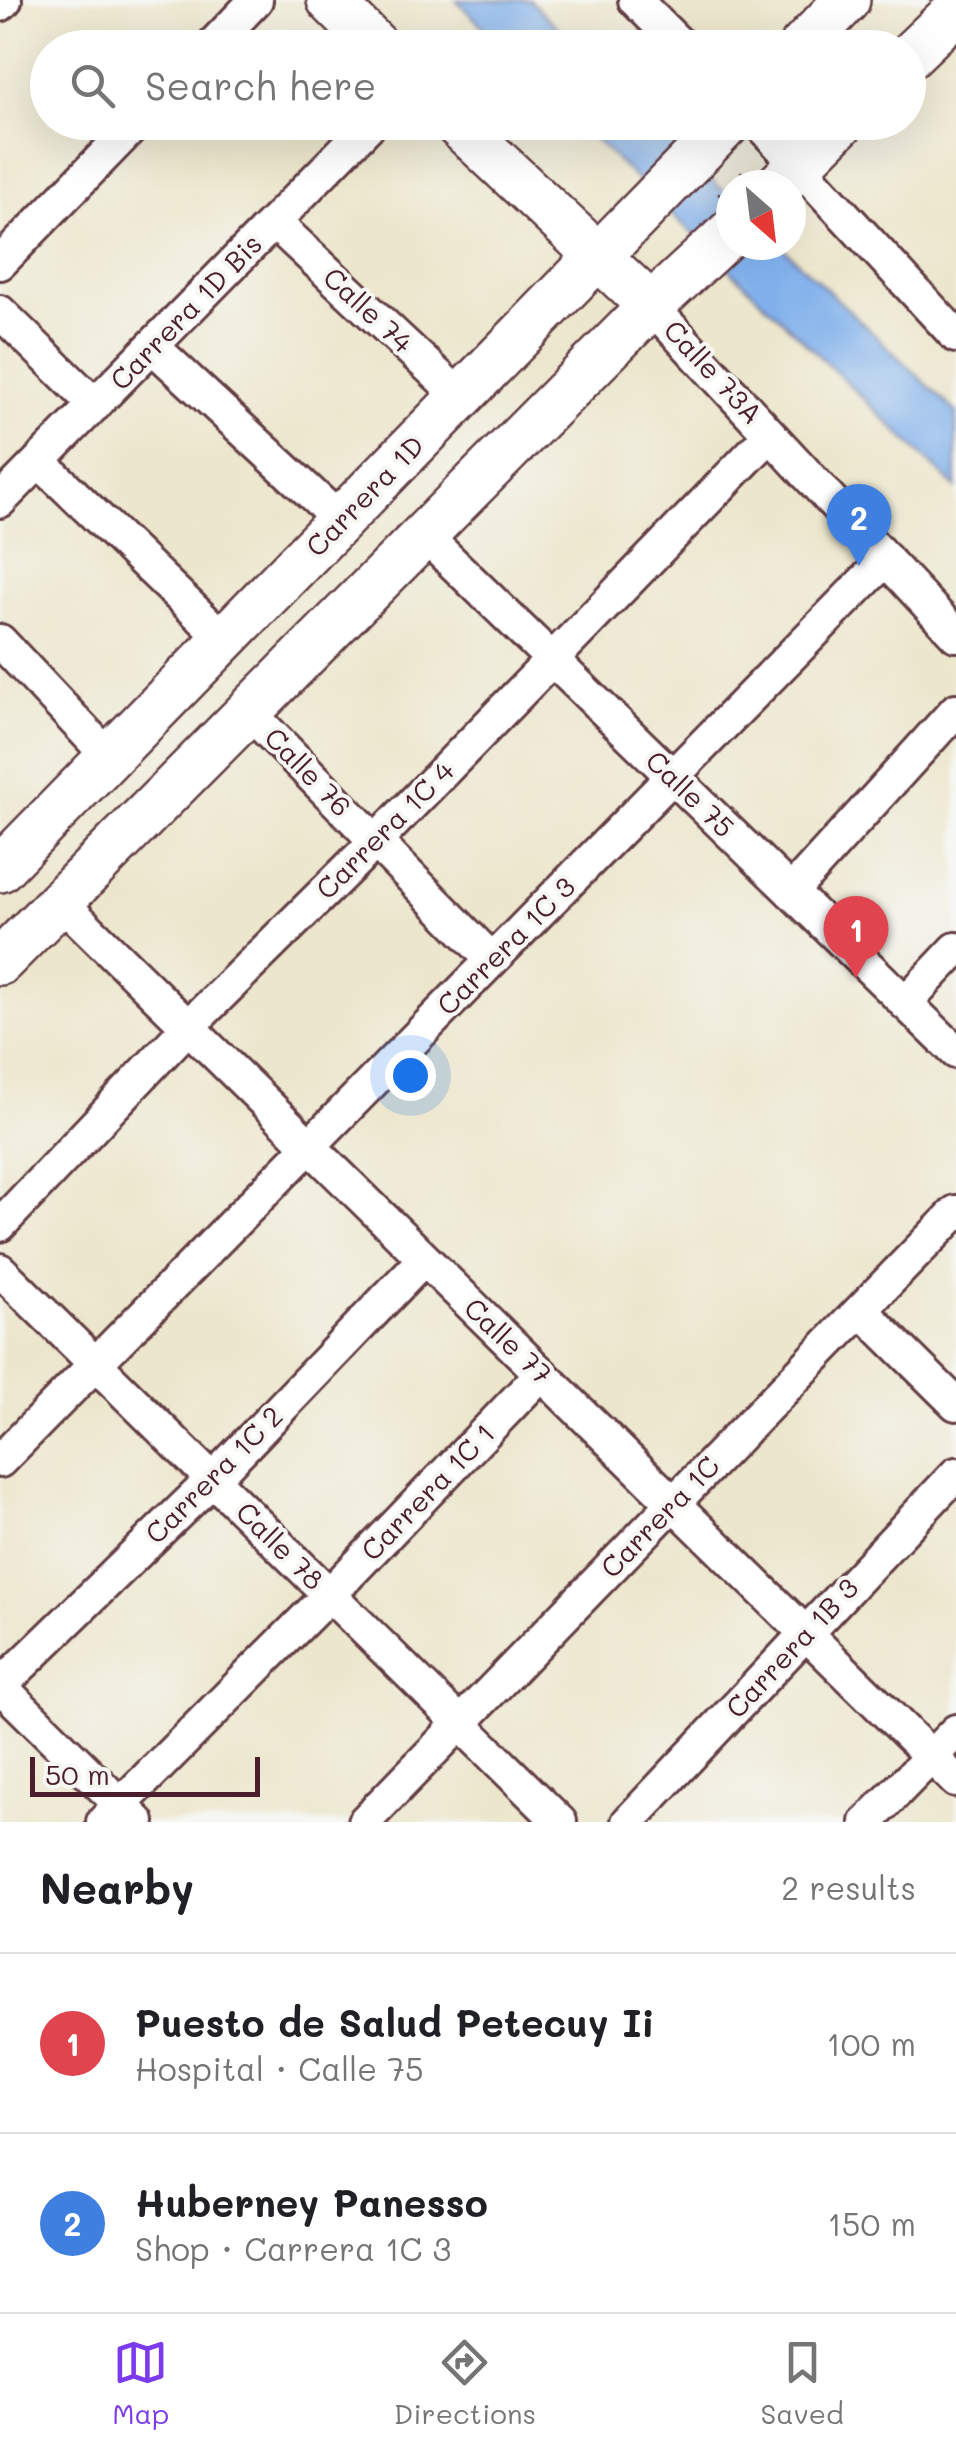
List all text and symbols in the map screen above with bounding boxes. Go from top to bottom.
search box [30,30,926,140]
icon: search [65,58,120,113]
text: Search here [145,60,376,110]
north arrow [716,170,806,260]
street label: Carrera 1D Bis [102,226,269,397]
street label: Calle 74 [316,259,422,360]
street label: Calle 73A [657,312,771,431]
street label: Carrera 1D [297,427,431,564]
pin: 2 [826,484,892,566]
street label: Calle 76 [257,719,360,823]
street label: Calle 75 [639,742,743,844]
street label: Carrera 1C 4 [307,752,461,906]
street label: Carrera 1C 3 [428,868,582,1022]
pin: 1 [824,896,888,978]
your location [385,1050,436,1101]
street label: Calle 77 [457,1290,560,1391]
street label: Carrera 1C 2 [137,1398,290,1551]
street label: Carrera 1C 1 [353,1415,502,1568]
street label: Carrera 1C [592,1448,726,1585]
street label: Calle 78 [229,1494,332,1597]
street label: Carrera 1B 3 [717,1570,865,1725]
scale bar [30,1752,260,1796]
text: 50 m [45,1756,110,1792]
text: Nearby [40,1860,194,1915]
text: 2 results [781,1866,916,1908]
text: Puesto de Salud Petecuy Ii [135,1997,655,2047]
text: 1 [65,2022,80,2064]
text: 100 m [826,2022,916,2064]
text: Hospital · Calle 75 [135,2047,424,2089]
text: Huberney Panesso [135,2177,488,2227]
text: 2 [64,2202,81,2244]
text: 150 m [828,2202,916,2244]
text: Shop · Carrera 1C 3 [135,2227,451,2269]
tab: Map [112,2335,169,2431]
tab: Directions [394,2335,536,2431]
tab: Saved [761,2335,844,2431]

